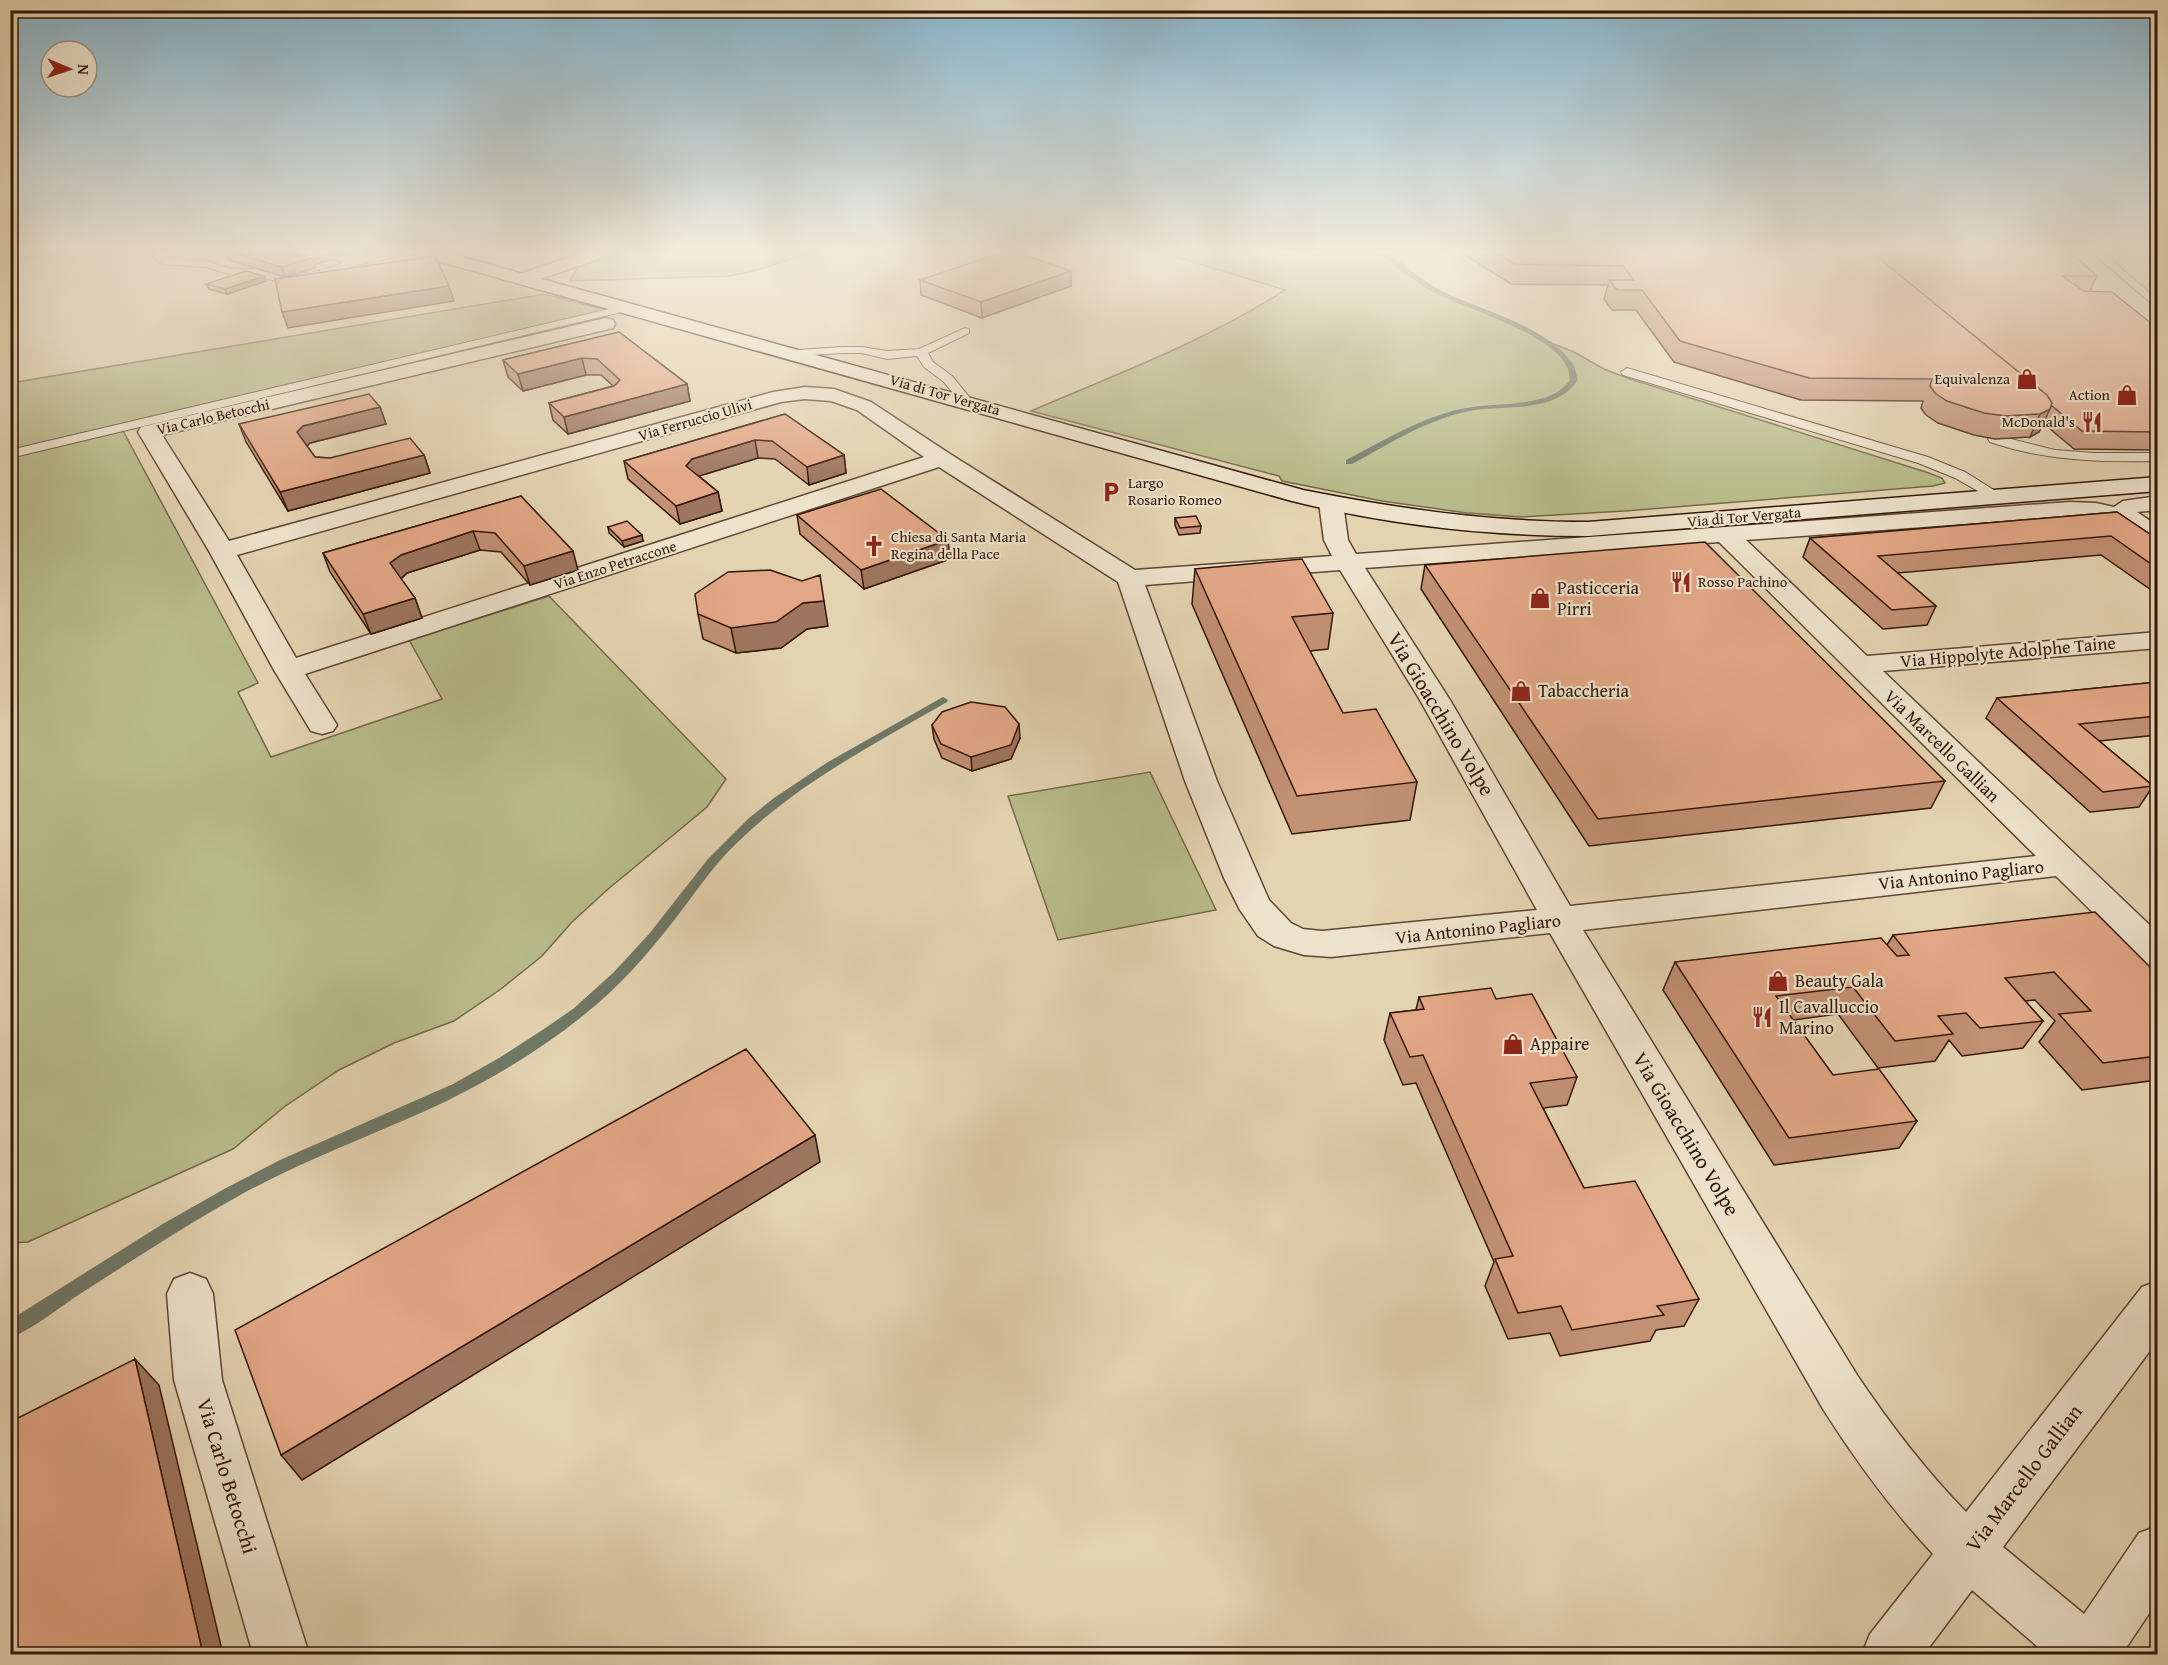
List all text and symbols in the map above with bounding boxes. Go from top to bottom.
north arrow [39,39,99,99]
text: N [72,64,96,76]
shop icon: Equivalenza [2015,367,2039,391]
place label: Equivalenza [1935,368,2010,389]
street label: Via di Tor Vergata [887,369,1003,420]
shop icon: Action [2115,383,2139,407]
place label: Action [2069,384,2111,405]
street label: Via Carlo Betocchi [154,393,271,440]
street label: Via Ferruccio Ulivi [636,393,754,446]
restaurant icon: McDonald's [2080,410,2104,434]
place label: McDonald's [2002,411,2075,432]
place label: Largo Rosario Romeo [1128,472,1222,510]
parking icon: Largo Rosario Romeo [1099,480,1123,504]
street label: Via di Tor Vergata [1686,501,1802,532]
place label: Chiesa di Santa Maria Regina della Pace [891,526,1026,564]
church icon: Chiesa di Santa Maria Regina della Pace [862,534,886,558]
street label: Via Enzo Petraccone [551,535,679,594]
restaurant icon: Rosso Pachino [1669,570,1693,594]
place label: Rosso Pachino [1698,571,1788,592]
place label: Pasticceria Pirri [1557,574,1640,622]
shop icon: Pasticceria Pirri [1528,586,1552,610]
street label: Via Gioacchino Volpe [1380,626,1503,802]
street label: Via Hippolyte Adolphe Taine [1899,629,2117,674]
place label: Tabaccheria [1538,677,1629,704]
shop icon: Tabaccheria [1509,679,1533,703]
street label: Via Marcello Gallian [1878,683,2007,808]
street label: Via Antonino Pagliaro [1877,852,2045,897]
street label: Via Antonino Pagliaro [1394,906,1562,951]
place label: Beauty Gala [1795,967,1884,994]
shop icon: Beauty Gala [1766,969,1790,993]
place label: Il Cavalluccio Marino [1779,993,1879,1041]
restaurant icon: Il Cavalluccio Marino [1750,1005,1774,1029]
place label: Appaire [1530,1030,1590,1057]
shop icon: Appaire [1501,1032,1525,1056]
street label: Via Gioacchino Volpe [1625,1046,1748,1222]
street label: Via Carlo Betocchi [189,1394,266,1558]
street label: Via Marcello Gallian [1958,1397,2090,1558]

